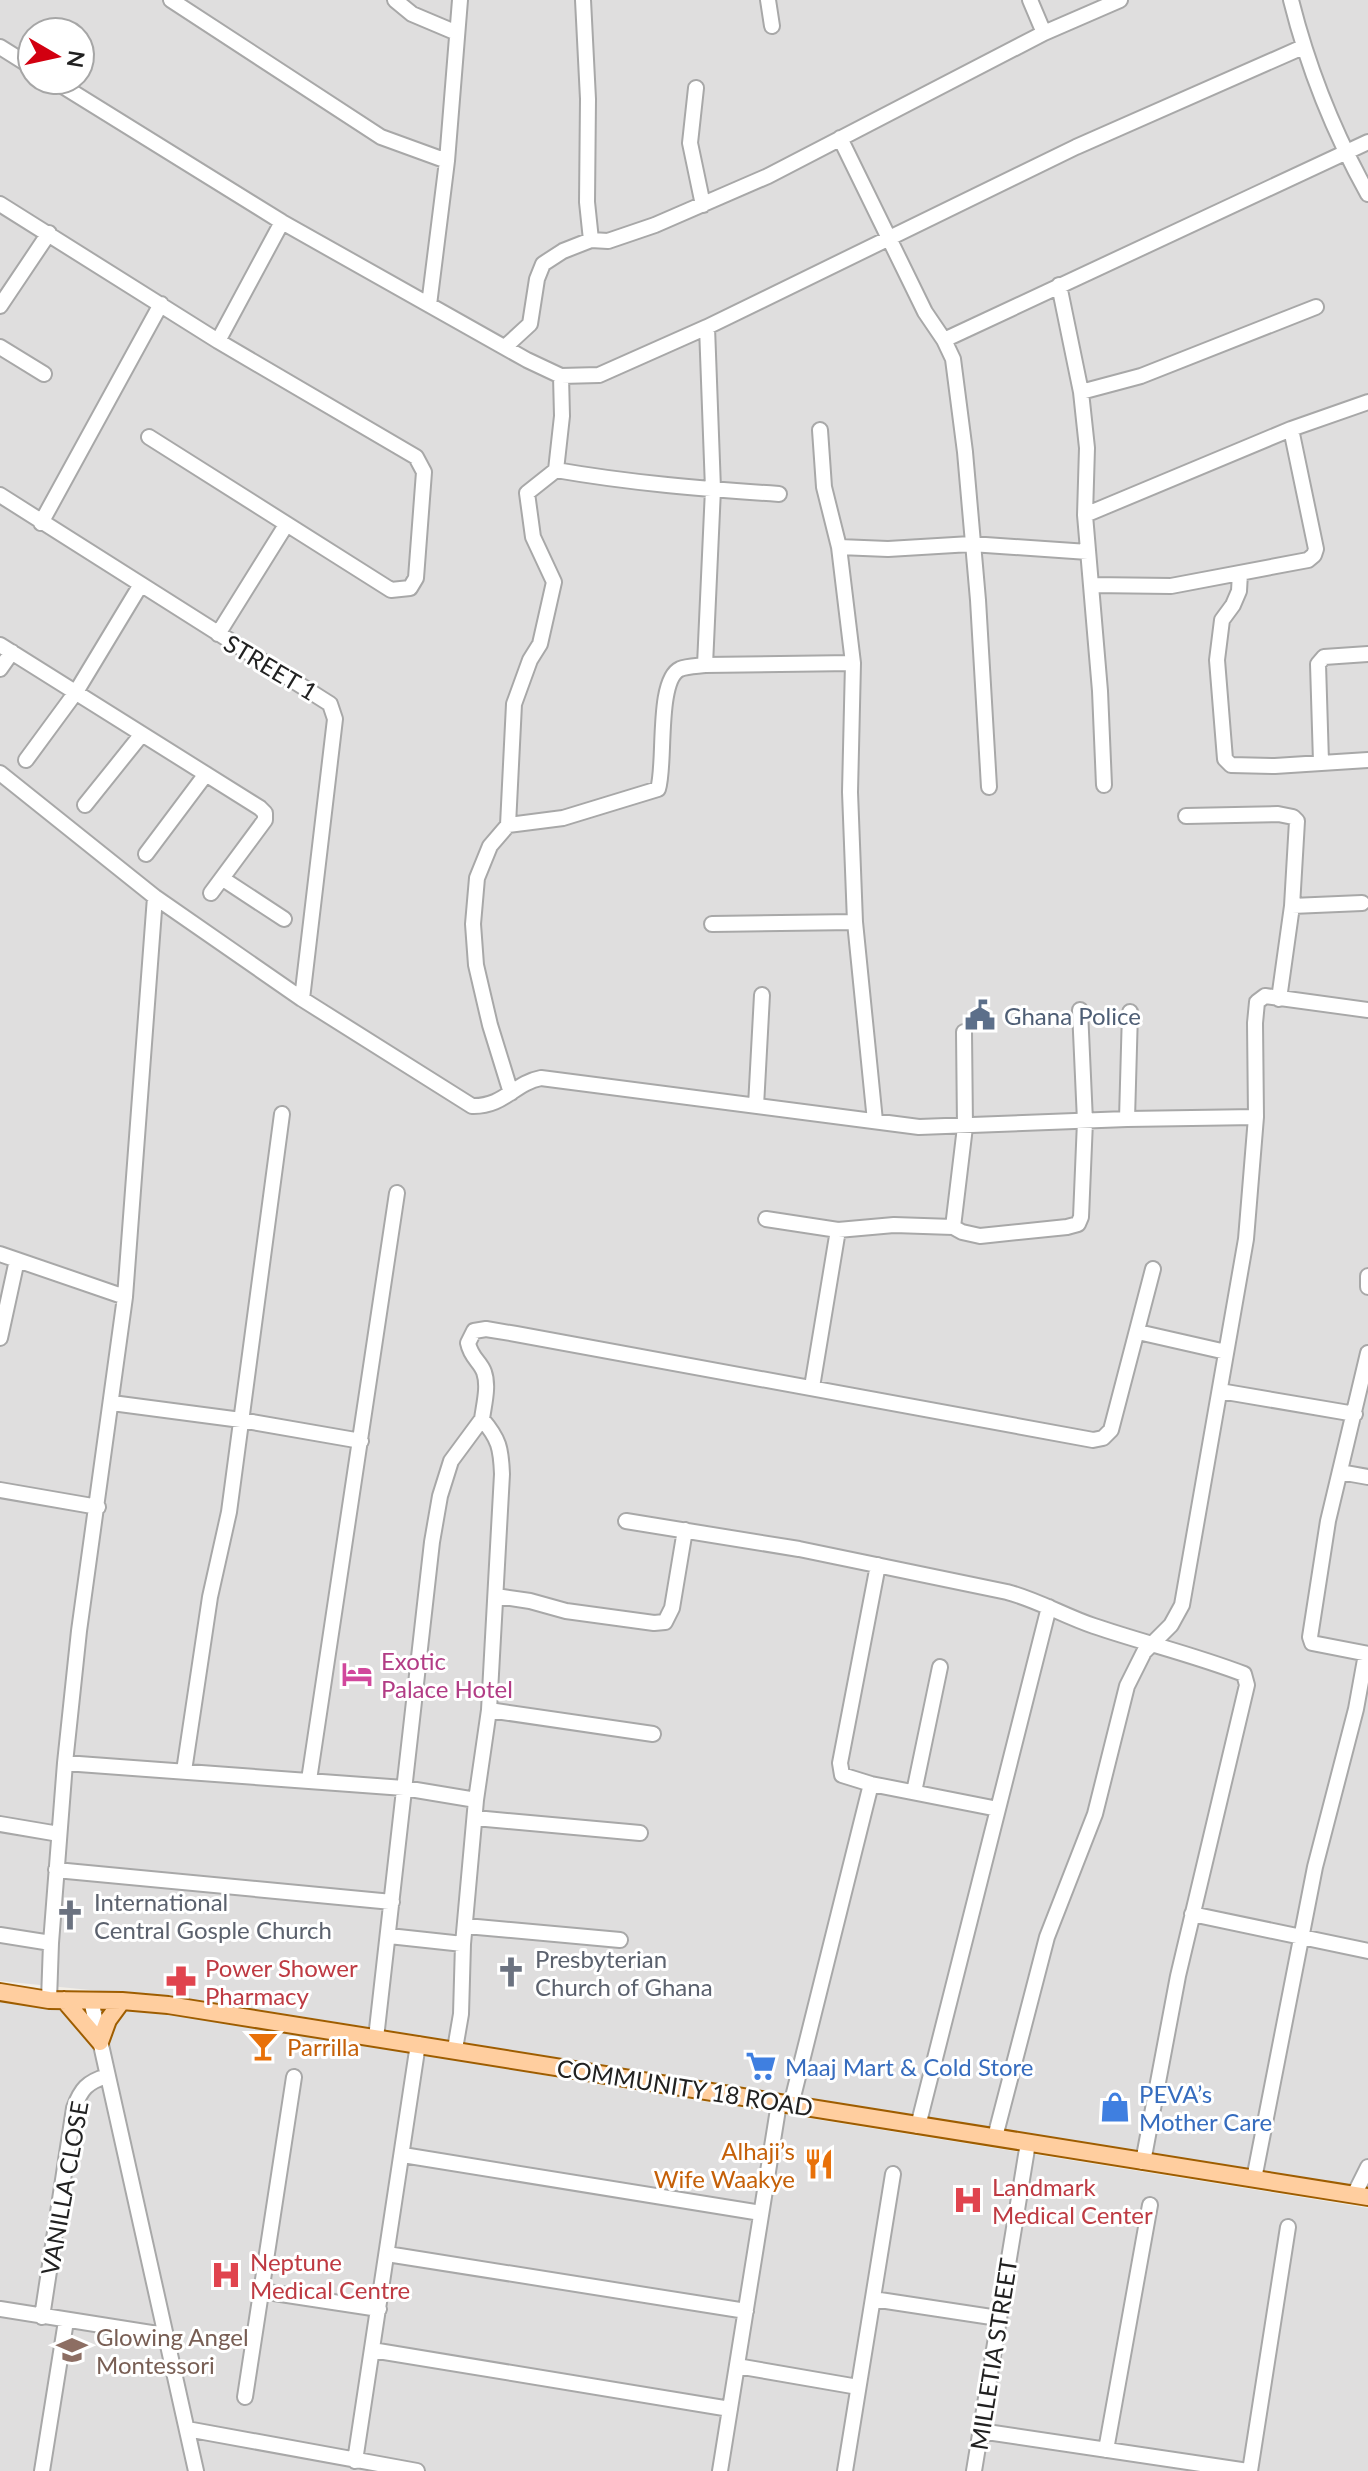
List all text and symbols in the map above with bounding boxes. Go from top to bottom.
north arrow [16,16,96,96]
text: N [62,49,91,70]
street label: STREET 1 [219,628,323,706]
public building icon: Ghana Police [963,998,997,1032]
place label: Ghana Police [1004,1001,1141,1030]
place label: Exotic Palace Hotel [381,1646,513,1703]
hotel icon: Exotic Palace Hotel [340,1657,374,1691]
place label: International Central Gosple Church [94,1887,332,1944]
church icon: International Central Gosple Church [53,1898,87,1932]
place label: Presbyterian Church of Ghana [535,1944,713,2001]
place label: Power Shower Pharmacy [205,1953,358,2010]
church icon: Presbyterian Church of Ghana [494,1955,528,1989]
pharmacy icon: Power Shower Pharmacy [164,1964,198,1998]
bar icon: Parrilla [246,2029,280,2063]
place label: Parrilla [287,2032,359,2061]
supermarket icon: Maaj Mart & Cold Store [744,2049,778,2083]
street label: COMMUNITY 18 ROAD [555,2052,815,2122]
place label: Maaj Mart & Cold Store [785,2052,1033,2081]
place label: PEVA’s Mother Care [1139,2079,1272,2136]
shop icon: PEVA’s Mother Care [1098,2090,1132,2124]
street label: VANILLA CLOSE [34,2099,94,2277]
place label: Alhaji’s Wife Waakye [654,2136,795,2193]
restaurant icon: Alhaji’s Wife Waakye [802,2147,836,2181]
place label: Landmark Medical Center [992,2172,1153,2229]
hospital icon: Landmark Medical Center [951,2183,985,2217]
place label: Neptune Medical Centre [250,2247,410,2304]
street label: MILLETIA STREET [963,2256,1023,2452]
hospital icon: Neptune Medical Centre [209,2258,243,2292]
place label: Glowing Angel Montessori [96,2322,249,2379]
school or university icon: Glowing Angel Montessori [55,2333,89,2367]

